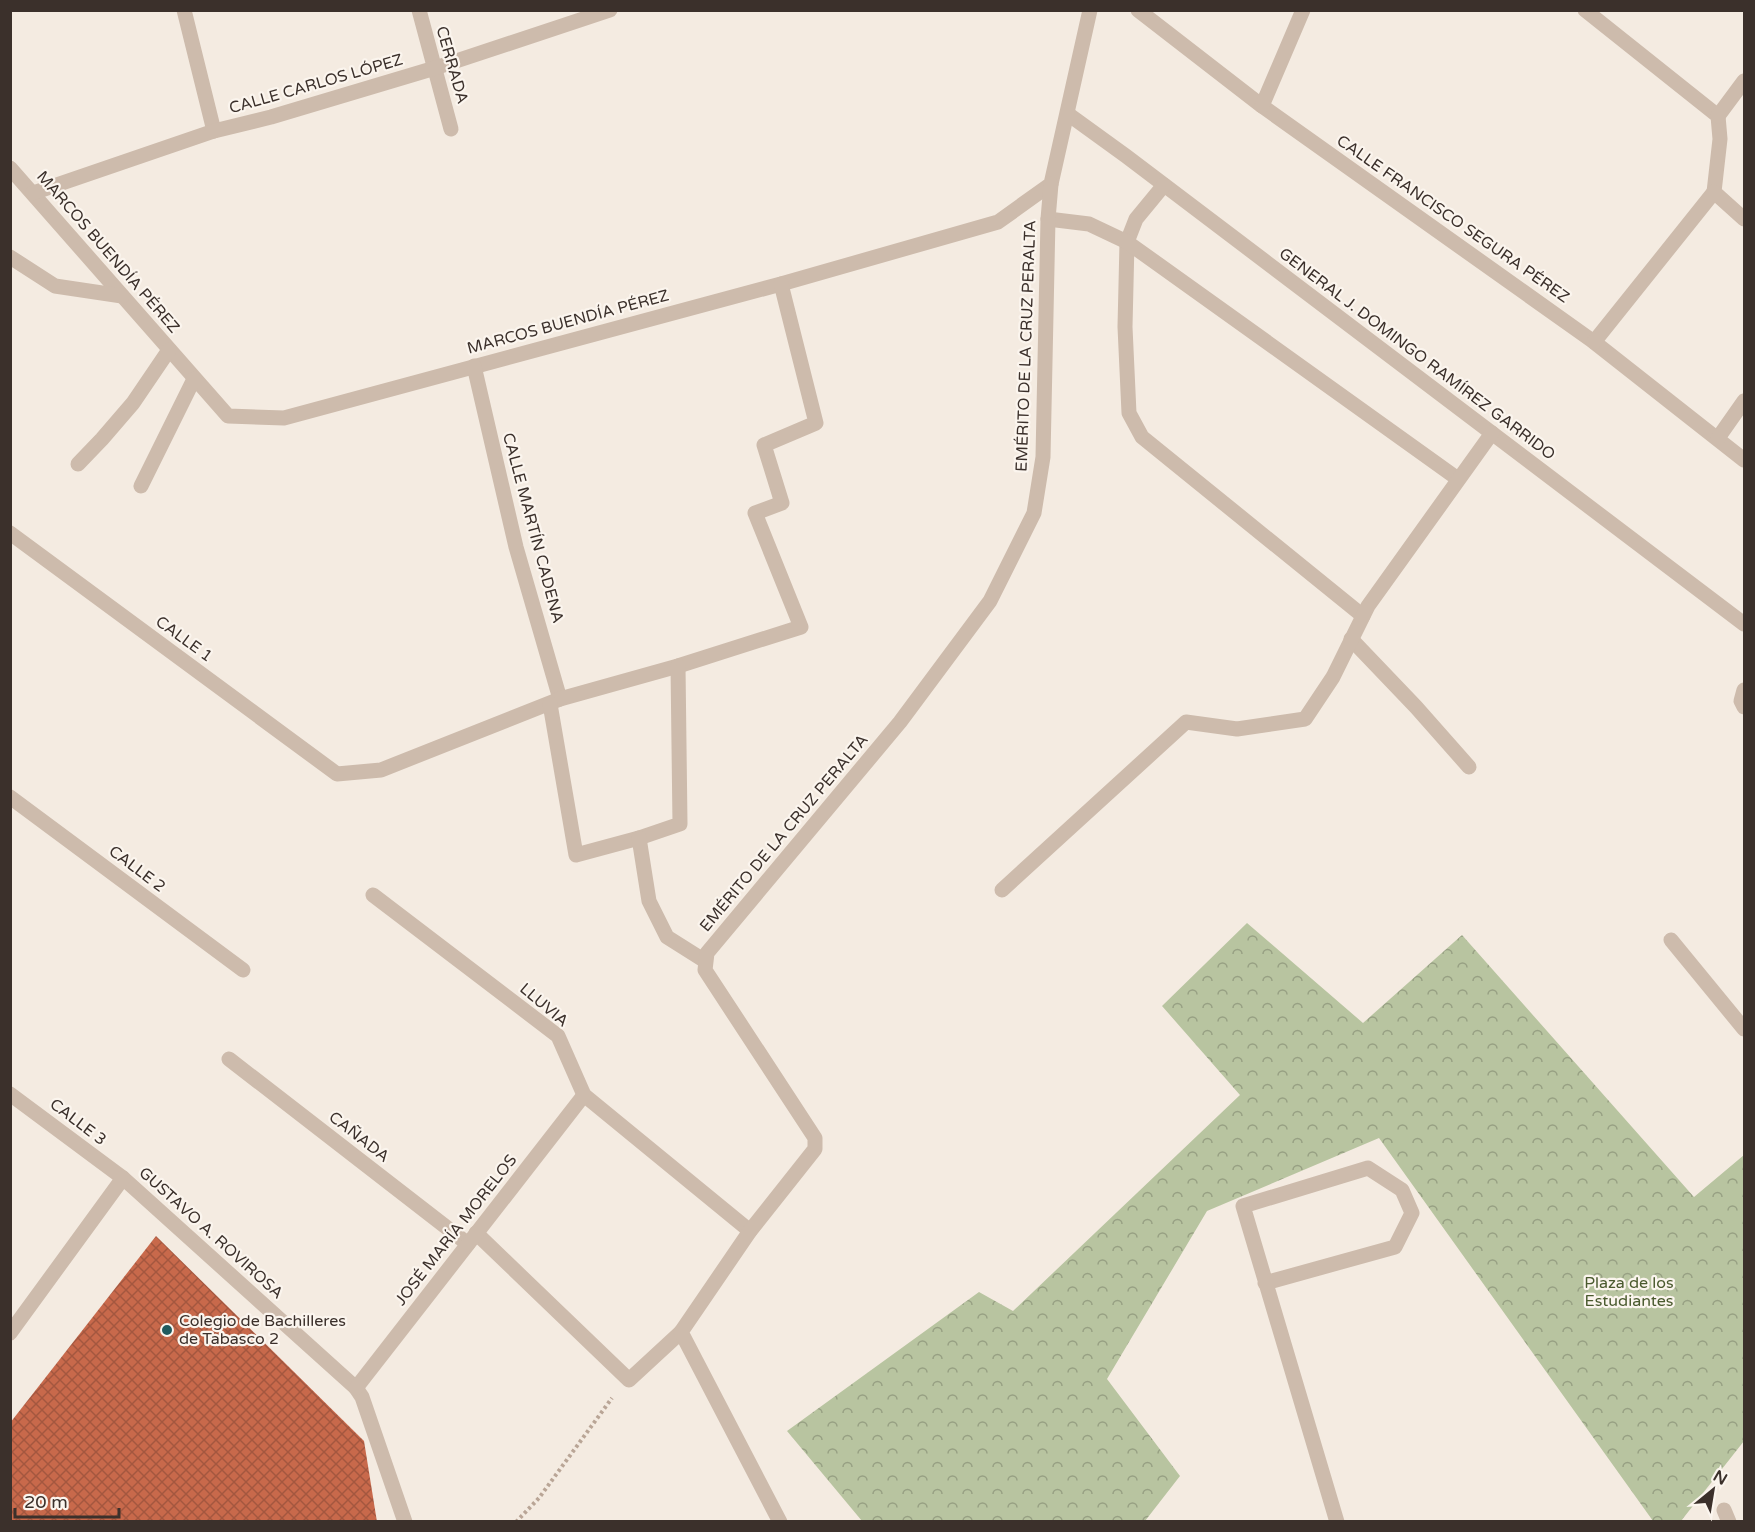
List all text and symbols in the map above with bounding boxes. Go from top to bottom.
street label: CERRADA [431,24,473,106]
street label: CALLE CARLOS LÓPEZ [227,50,405,118]
street label: CALLE FRANCISCO SEGURA PÉREZ [1333,131,1573,307]
street label: MARCOS BUENDÍA PÉREZ [32,167,184,337]
street label: EMÉRITO DE LA CRUZ PERALTA [1012,220,1040,472]
street label: GENERAL J. DOMINGO RAMÍREZ GARRIDO [1275,243,1559,465]
street label: MARCOS BUENDÍA PÉREZ [465,285,671,359]
street label: CALLE MARTÍN CADENA [498,431,568,625]
street label: CALLE 1 [151,612,217,666]
street label: EMÉRITO DE LA CRUZ PERALTA [695,730,873,936]
street label: CALLE 2 [105,841,169,897]
street label: LLUVIA [515,979,573,1031]
street label: CALLE 3 [46,1094,110,1150]
street label: CAÑADA [325,1107,393,1167]
street label: JOSÉ MARÍA MORELOS [391,1150,521,1310]
street label: GUSTAVO A. ROVIROSA [135,1163,288,1303]
park label: Plaza de los Estudiantes [1584,1273,1674,1311]
place label: Colegio de Bachilleres de Tabasco 2 [179,1311,346,1349]
marker: Colegio de Bachilleres de Tabasco 2 [160,1323,174,1337]
north arrow [1683,1460,1743,1520]
text: N [1709,1466,1731,1490]
scale bar [15,1481,118,1519]
text: 20 m [24,1491,68,1513]

